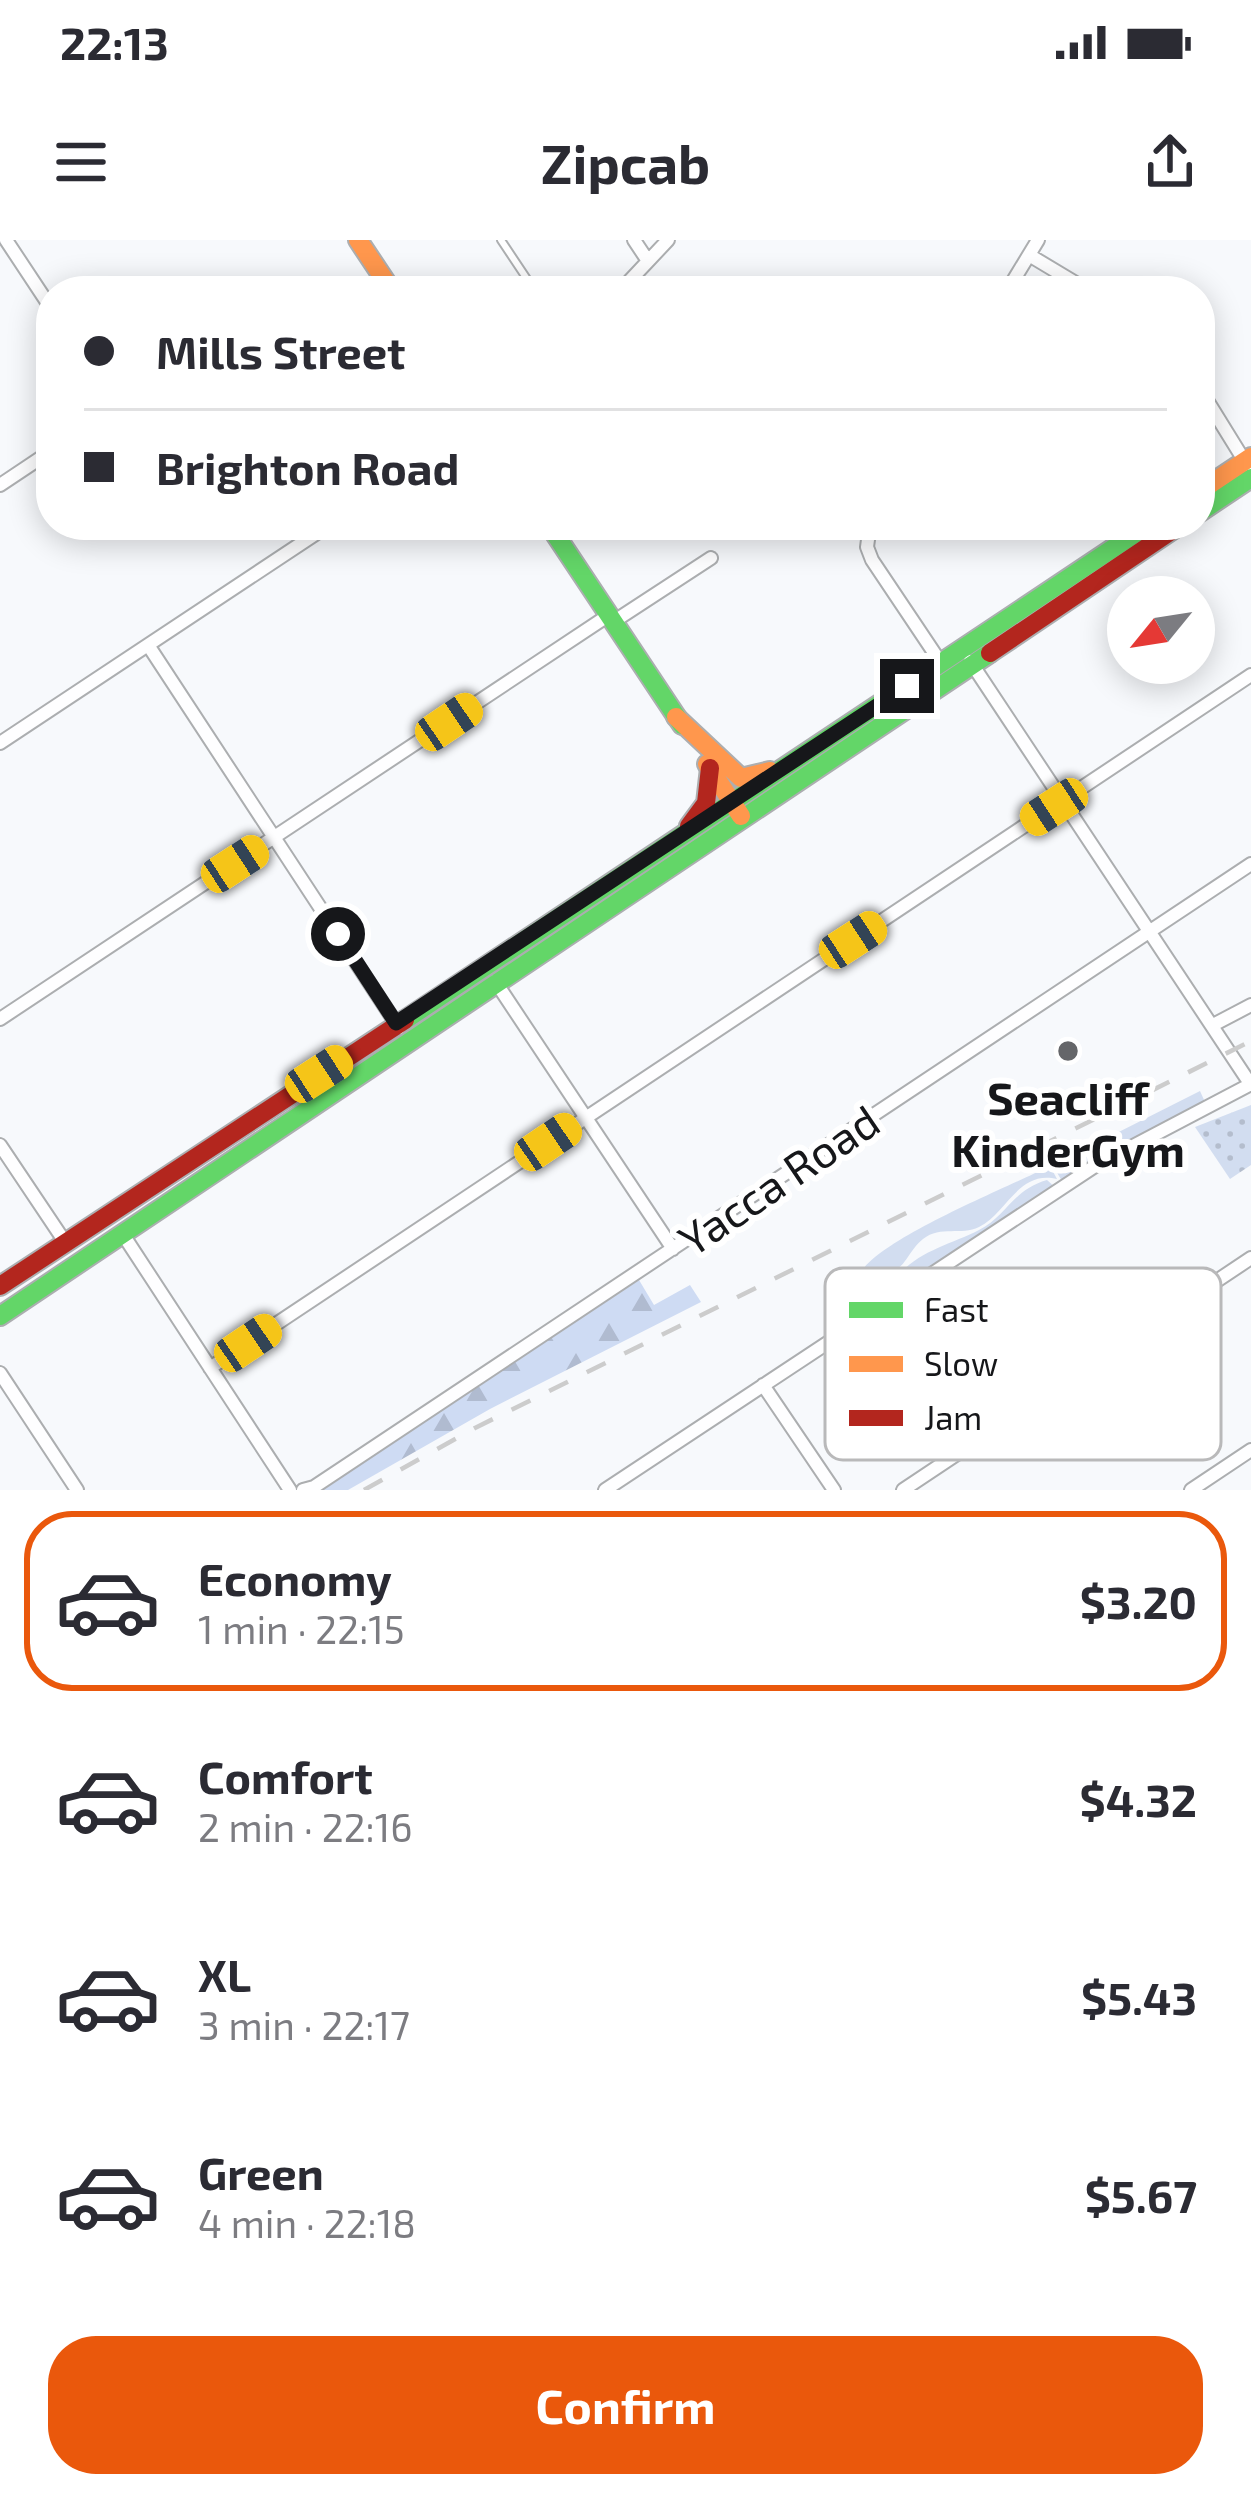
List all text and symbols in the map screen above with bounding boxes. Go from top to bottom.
text: 22:13 [60,15,169,69]
icon: menu [48,129,114,195]
icon: share [1137,129,1203,195]
text: Zipcab [541,130,710,195]
text: Mills Street [156,324,405,378]
text: Brighton Road [156,440,459,494]
north arrow [1107,576,1215,684]
map controls [1107,576,1215,684]
route end [880,659,934,713]
car [409,687,489,757]
car [1014,772,1094,842]
car [195,829,275,899]
car [813,905,893,975]
route start [311,907,365,961]
marker: Seacliff KinderGym [1055,1038,1081,1064]
car [279,1039,359,1109]
place label: Seacliff KinderGym [951,1070,1185,1177]
street label: Yacca Road [668,1092,888,1266]
car [508,1107,588,1177]
legend [825,1268,1221,1460]
text: Fast [924,1289,988,1329]
car [208,1308,288,1378]
text: Slow [924,1343,998,1383]
text: Jam [924,1397,982,1437]
icon: car [54,1547,162,1655]
text: Economy [198,1551,392,1605]
text: $3.20 [1080,1574,1197,1628]
text: 1 min · 22:15 [198,1605,405,1652]
icon: car [54,1745,162,1853]
text: Comfort [198,1749,373,1803]
text: $4.32 [1080,1772,1197,1826]
text: 2 min · 22:16 [198,1803,413,1850]
icon: car [54,1943,162,2051]
text: XL [198,1947,251,2001]
text: $5.43 [1081,1970,1197,2024]
text: 3 min · 22:17 [198,2001,410,2048]
icon: car [54,2141,162,2249]
text: Green [198,2145,324,2199]
text: $5.67 [1085,2168,1197,2222]
text: 4 min · 22:18 [198,2199,416,2246]
button: Confirm [48,2336,1203,2474]

